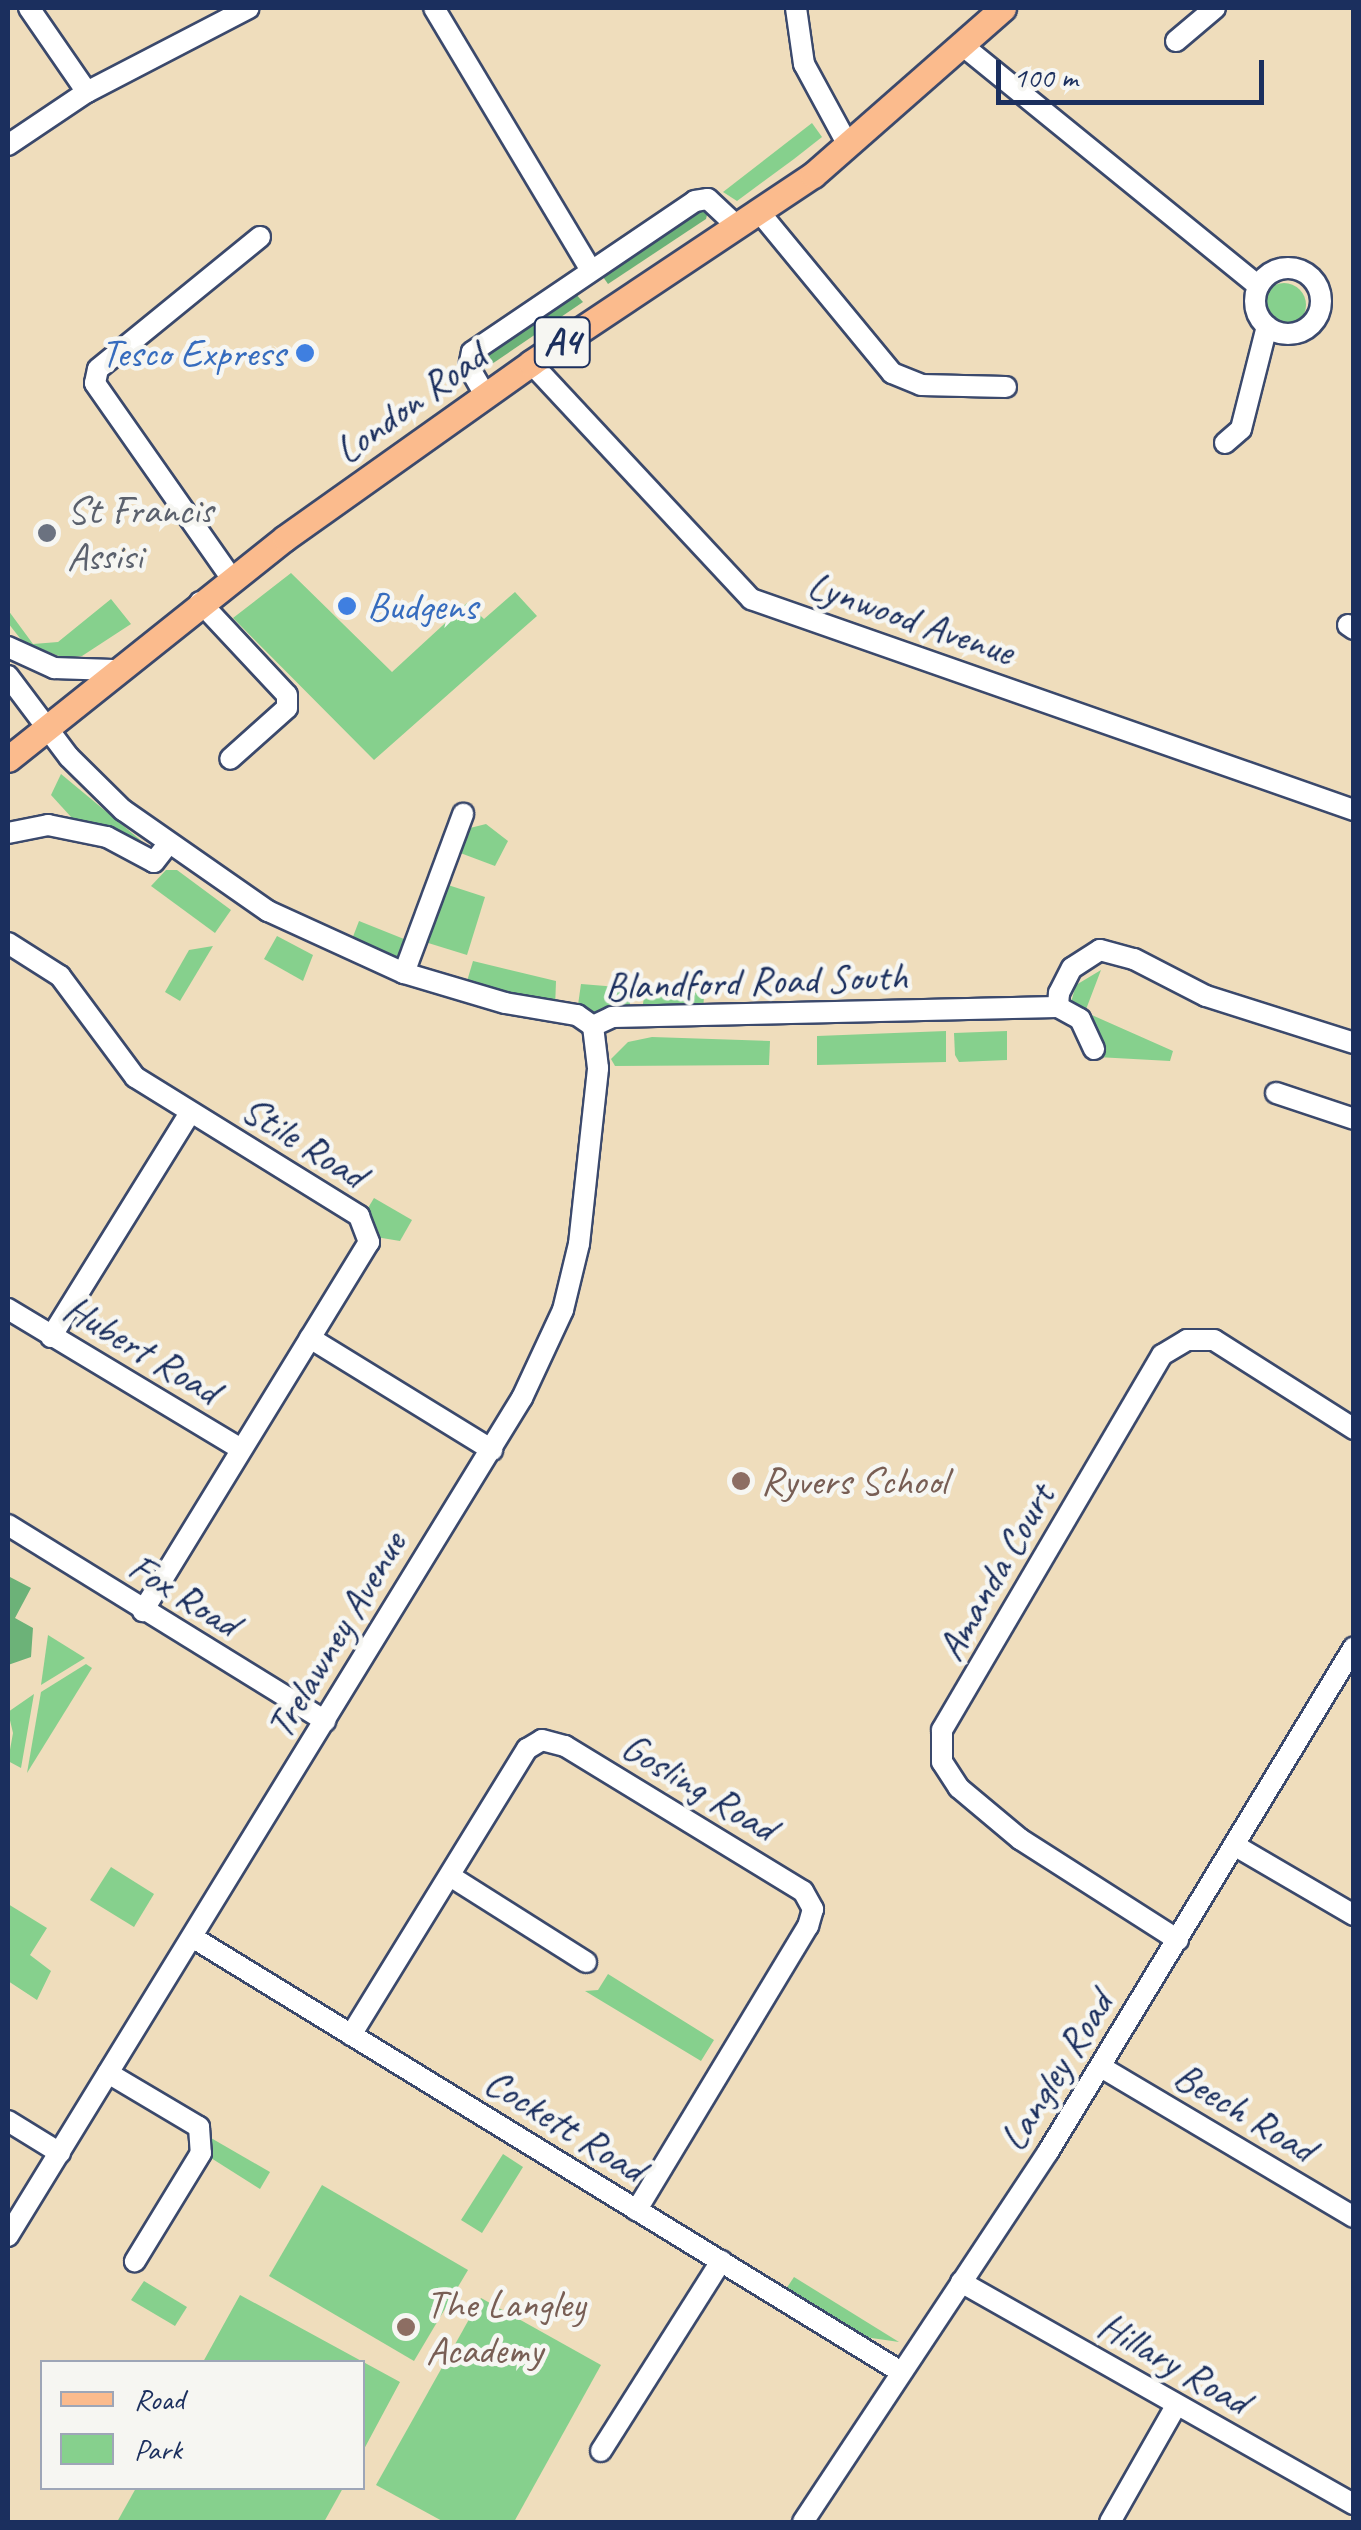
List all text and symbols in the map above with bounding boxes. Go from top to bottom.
scale bar [1001,40,1268,102]
text: 100 m [1013,58,1078,96]
road number: A4 [532,309,592,375]
place label: Tesco Express [101,329,285,377]
street label: London Road [326,333,494,473]
marker: Tesco Express [294,342,316,364]
place label: St Francis Assisi [67,486,214,580]
marker: St Francis Assisi [36,522,58,544]
street label: Lynwood Avenue [802,560,1020,676]
place label: Budgens [367,582,477,630]
marker: Budgens [336,595,358,617]
street label: Blandford Road South [605,952,907,1010]
street label: Stile Road [233,1085,375,1199]
street label: Hubert Road [56,1284,228,1414]
place label: Ryvers School [761,1457,946,1505]
marker: Ryvers School [730,1470,752,1492]
street label: Amanda Court [926,1476,1064,1668]
street label: Trelawney Avenue [256,1523,416,1747]
street label: Fox Road [120,1542,248,1648]
street label: Gosling Road [614,1723,784,1851]
street label: Langley Road [989,1983,1123,2159]
street label: Beech Road [1166,2051,1324,2173]
street label: Cockett Road [477,2058,653,2192]
place label: The Langley Academy [426,2280,586,2374]
street label: Hillary Road [1091,2301,1257,2425]
marker: The Langley Academy [395,2316,417,2338]
legend [40,2360,365,2490]
text: Road [134,2380,184,2418]
text: Park [134,2430,182,2468]

